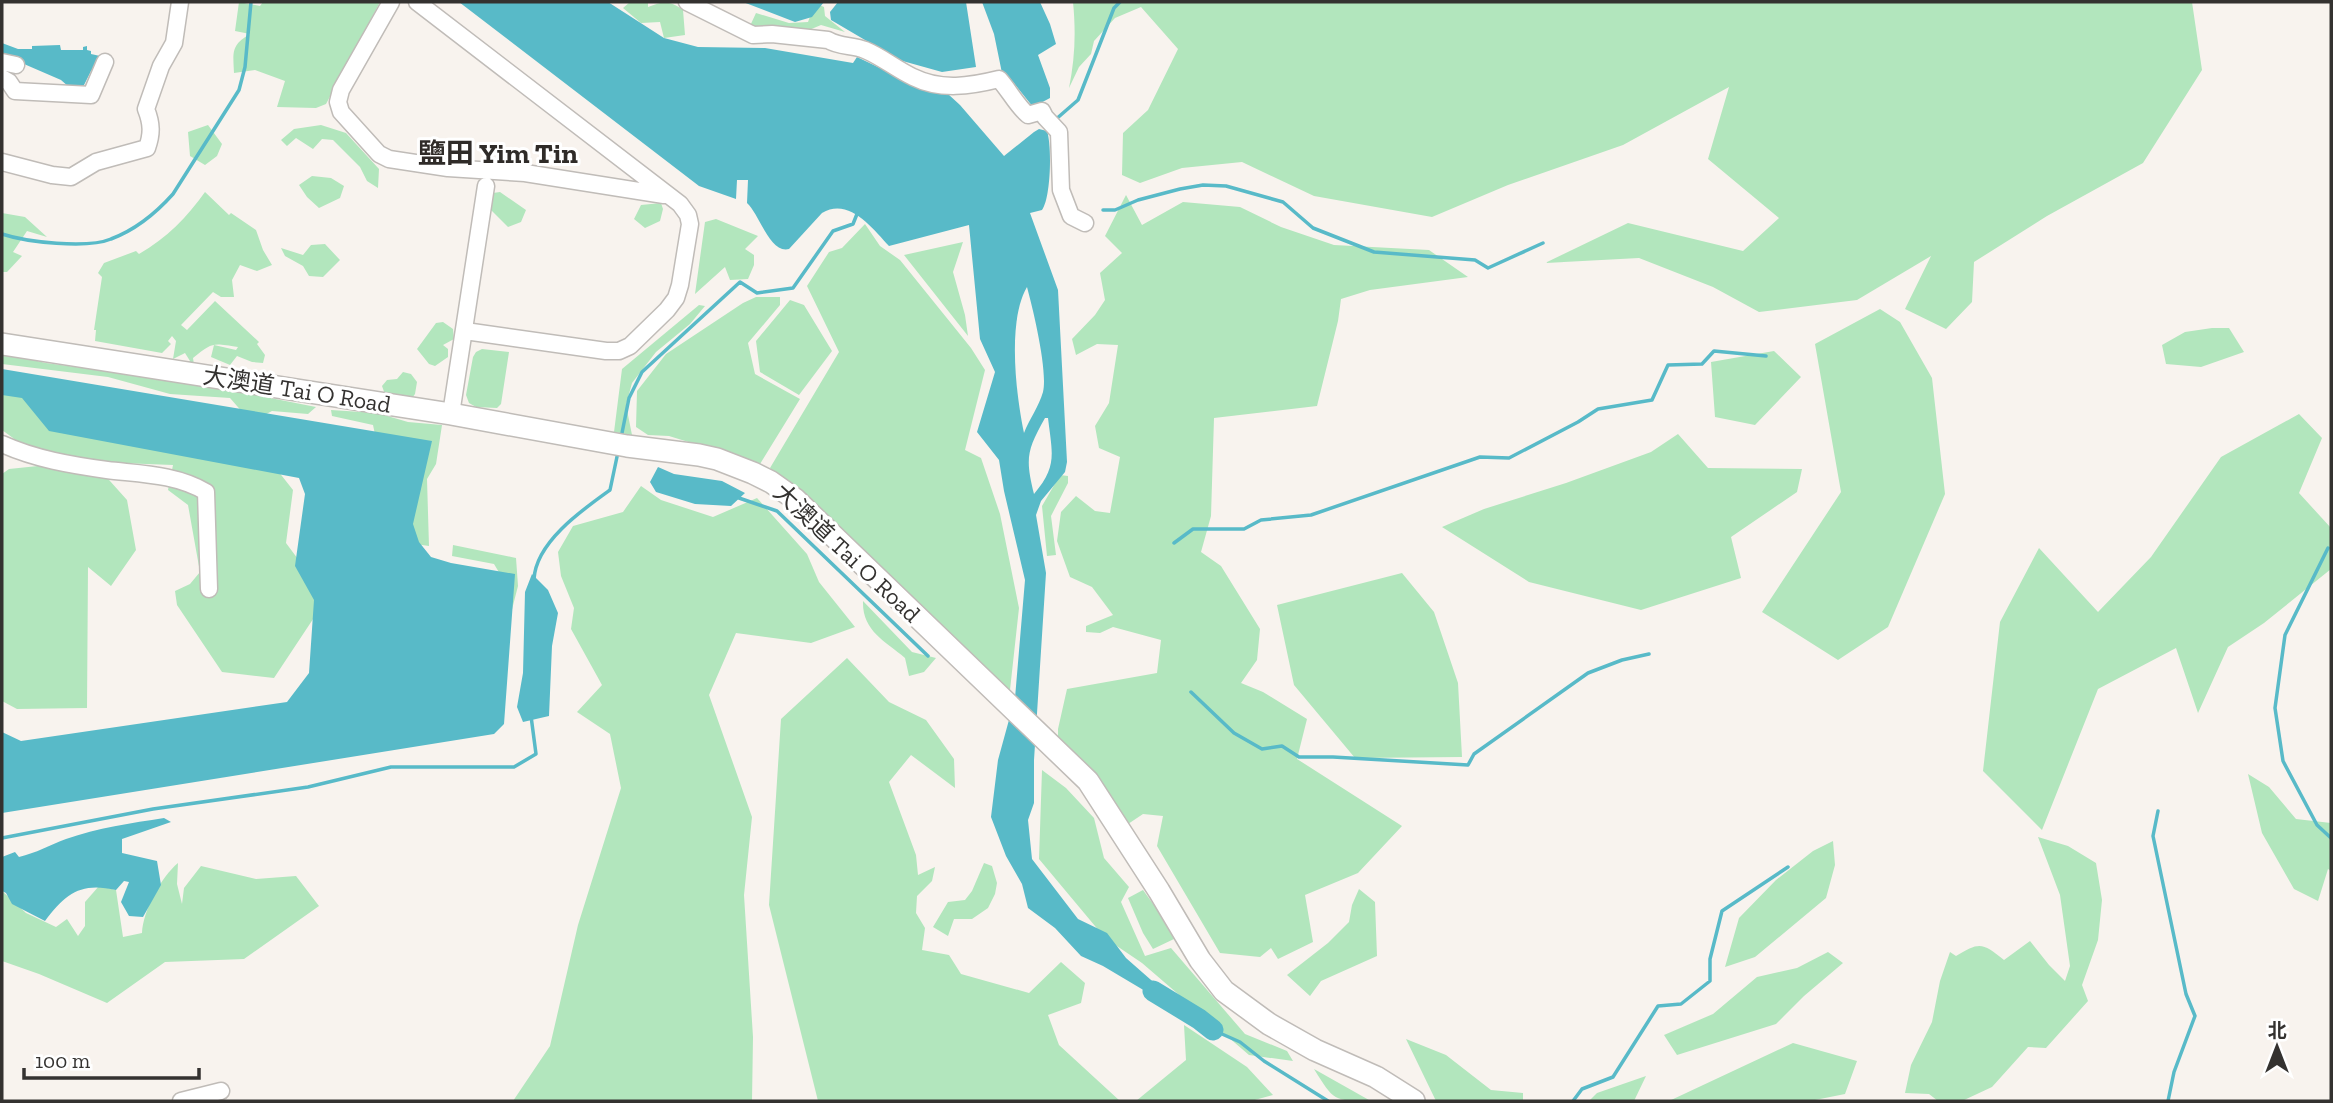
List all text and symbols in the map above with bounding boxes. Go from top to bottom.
district label: 鹽田 Yim Tin [418,137,578,170]
street label: 大澳道 Tai O Road [201,360,393,419]
street label: 大澳道 Tai O Road [768,477,927,628]
north arrow [2242,1012,2312,1082]
text: 北 [2267,1019,2287,1042]
scale bar [24,1036,200,1080]
text: 100 m [35,1048,90,1073]

